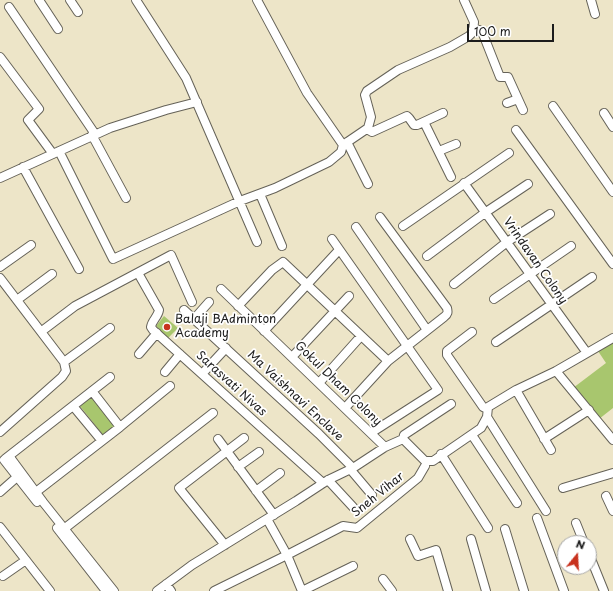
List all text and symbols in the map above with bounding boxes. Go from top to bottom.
scale bar [469,16,556,42]
text: 100 m [474,22,511,40]
street label: Vrindavan Colony [500,215,570,307]
place label: Balaji BAdminton Academy [175,313,276,341]
marker: Balaji BAdminton Academy [162,322,172,332]
street label: Gokul Dham Colony [292,339,384,429]
street label: Ma Vaishnavi Enclave [244,348,346,444]
street label: Sarasvati Nivas [193,349,269,419]
street label: Sneh Vihar [349,470,407,520]
north arrow [557,535,597,575]
text: N [574,535,587,553]

